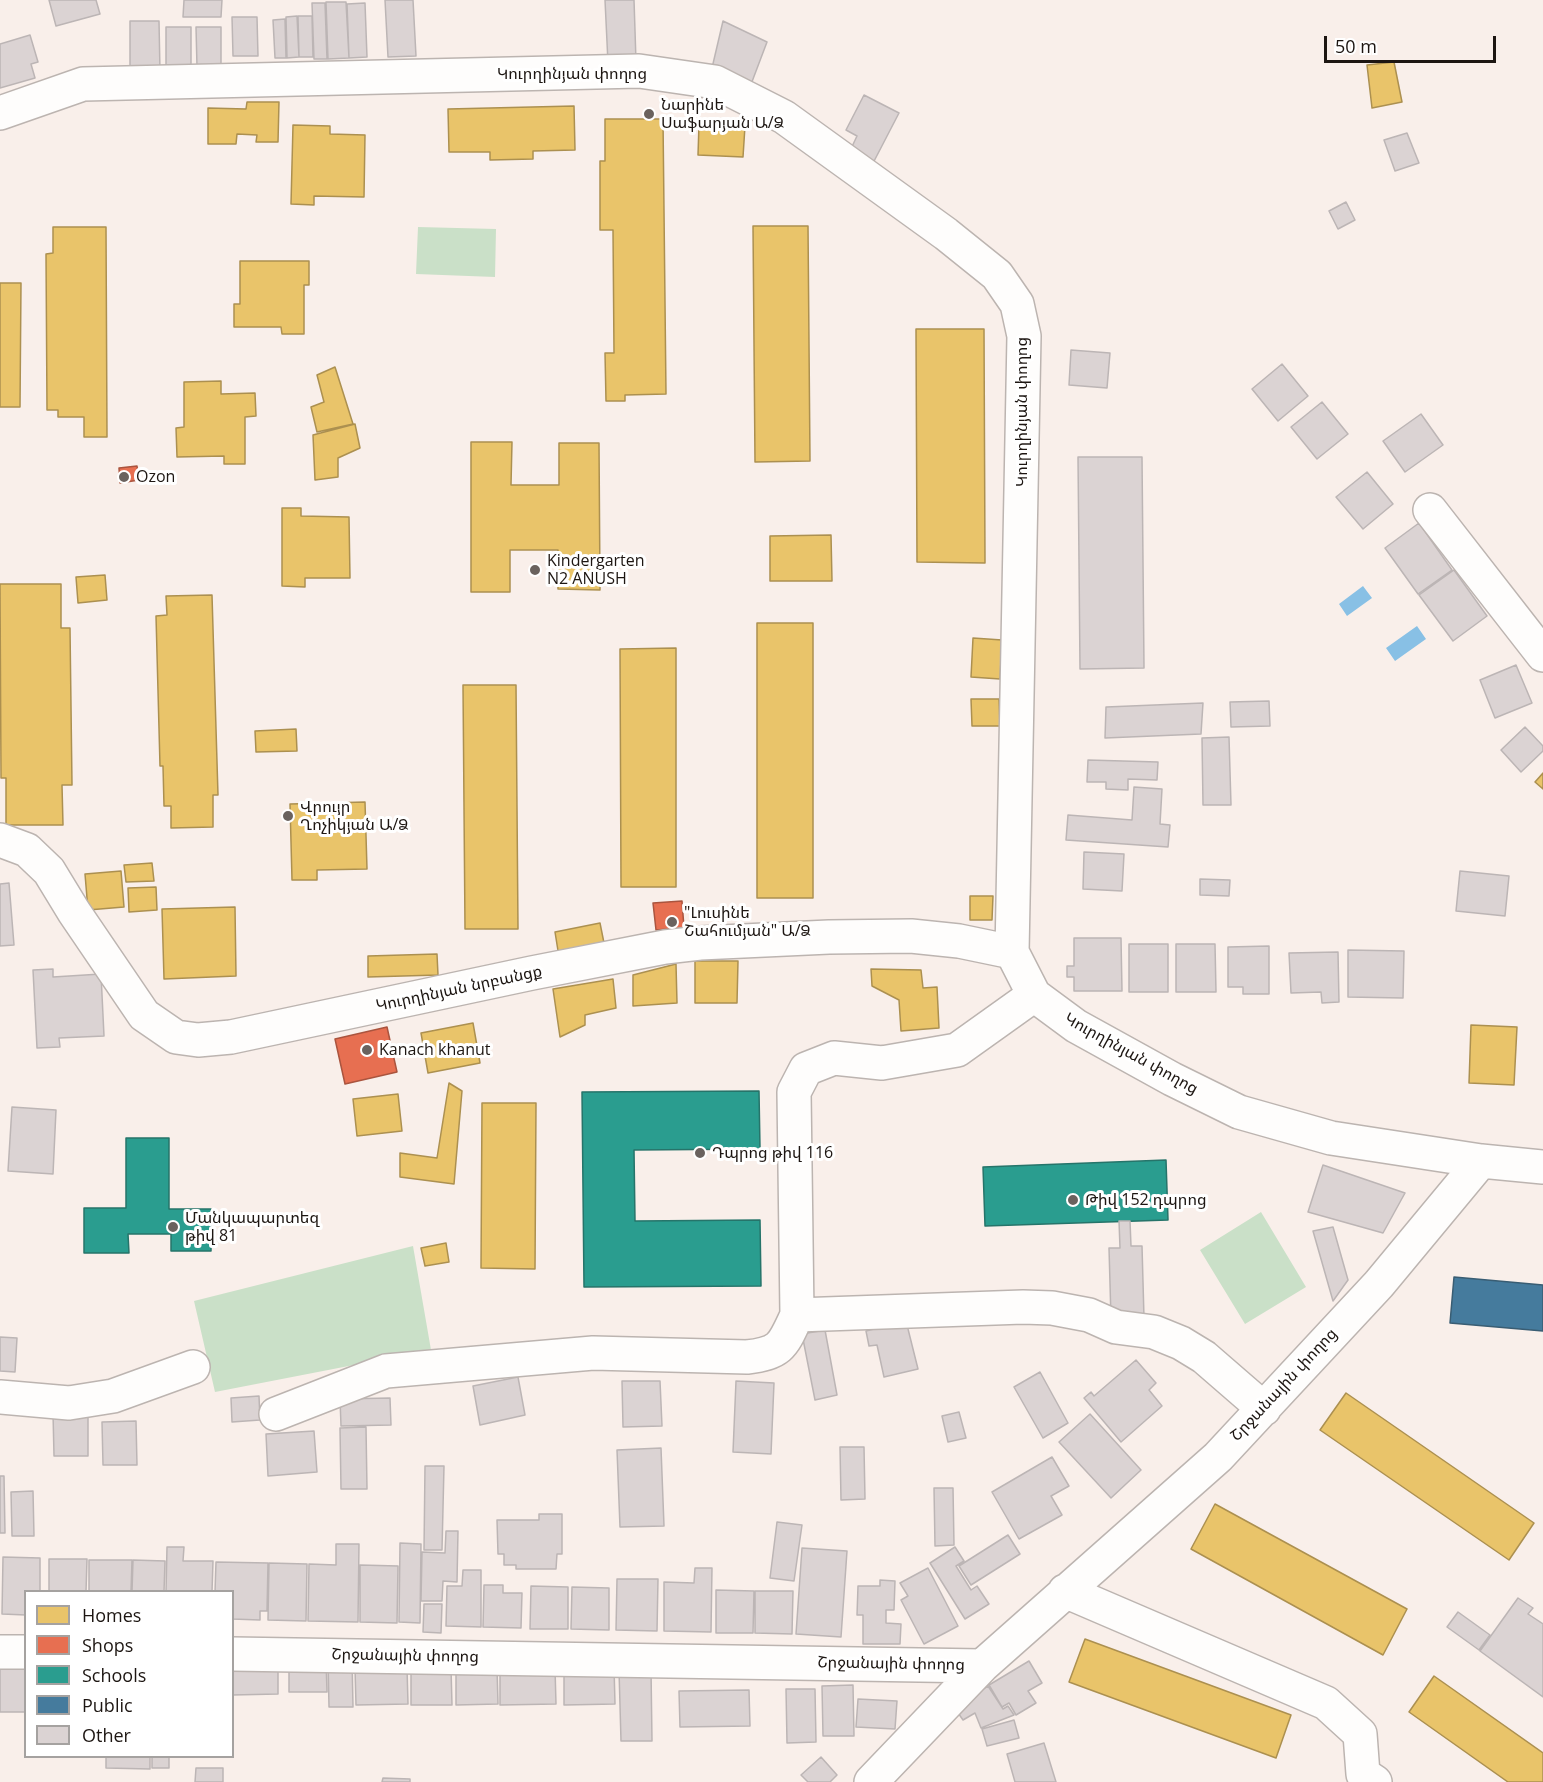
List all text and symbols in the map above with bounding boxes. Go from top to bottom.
scale bar [1327,24,1500,62]
text: 50 m [1335,34,1377,58]
street label: Կուրղինյան փողոց [497,64,647,84]
place label: Նարինե Սաֆարյան Ա/Ձ [661,95,784,133]
marker: Նարինե Սաֆարյան Ա/Ձ [642,107,656,121]
street label: Կուրղինյան փողոց [1012,337,1032,487]
place label: Ozon [136,467,175,487]
marker: Ozon [117,470,131,484]
place label: Kindergarten N2 ANUSH [547,551,645,589]
marker: Kindergarten N2 ANUSH [528,563,542,577]
place label: Վրույր Ղոչիկյան Ա/Ձ [300,797,409,835]
marker: Վրույր Ղոչիկյան Ա/Ձ [281,809,295,823]
place label: "Լուսինե Շահումյան" Ա/Ձ [684,903,811,941]
marker: "Լուսինե Շահումյան" Ա/Ձ [665,915,679,929]
street label: Կուրղինյան նրբանցք [374,962,544,1016]
street label: Կուրղինյան փողոց [1061,1009,1201,1099]
place label: Kanach khanut [379,1040,490,1060]
marker: Kanach khanut [360,1043,374,1057]
place label: Դպրոց թիվ 116 [712,1143,833,1163]
marker: Դպրոց թիվ 116 [693,1146,707,1160]
place label: Թիվ 152 դպրոց [1085,1190,1207,1210]
marker: Թիվ 152 դպրոց [1066,1193,1080,1207]
place label: Մանկապարտեզ թիվ 81 [185,1208,319,1246]
marker: Մանկապարտեզ թիվ 81 [166,1220,180,1234]
street label: Շրջանային փողոց [1227,1324,1341,1446]
legend [24,1590,234,1758]
text: Homes [82,1603,141,1627]
text: Shops [82,1633,133,1657]
street label: Շրջանային փողոց [331,1645,479,1667]
street label: Շրջանային փողոց [817,1653,965,1675]
text: Schools [82,1663,146,1687]
text: Public [82,1693,133,1717]
text: Other [82,1723,131,1747]

